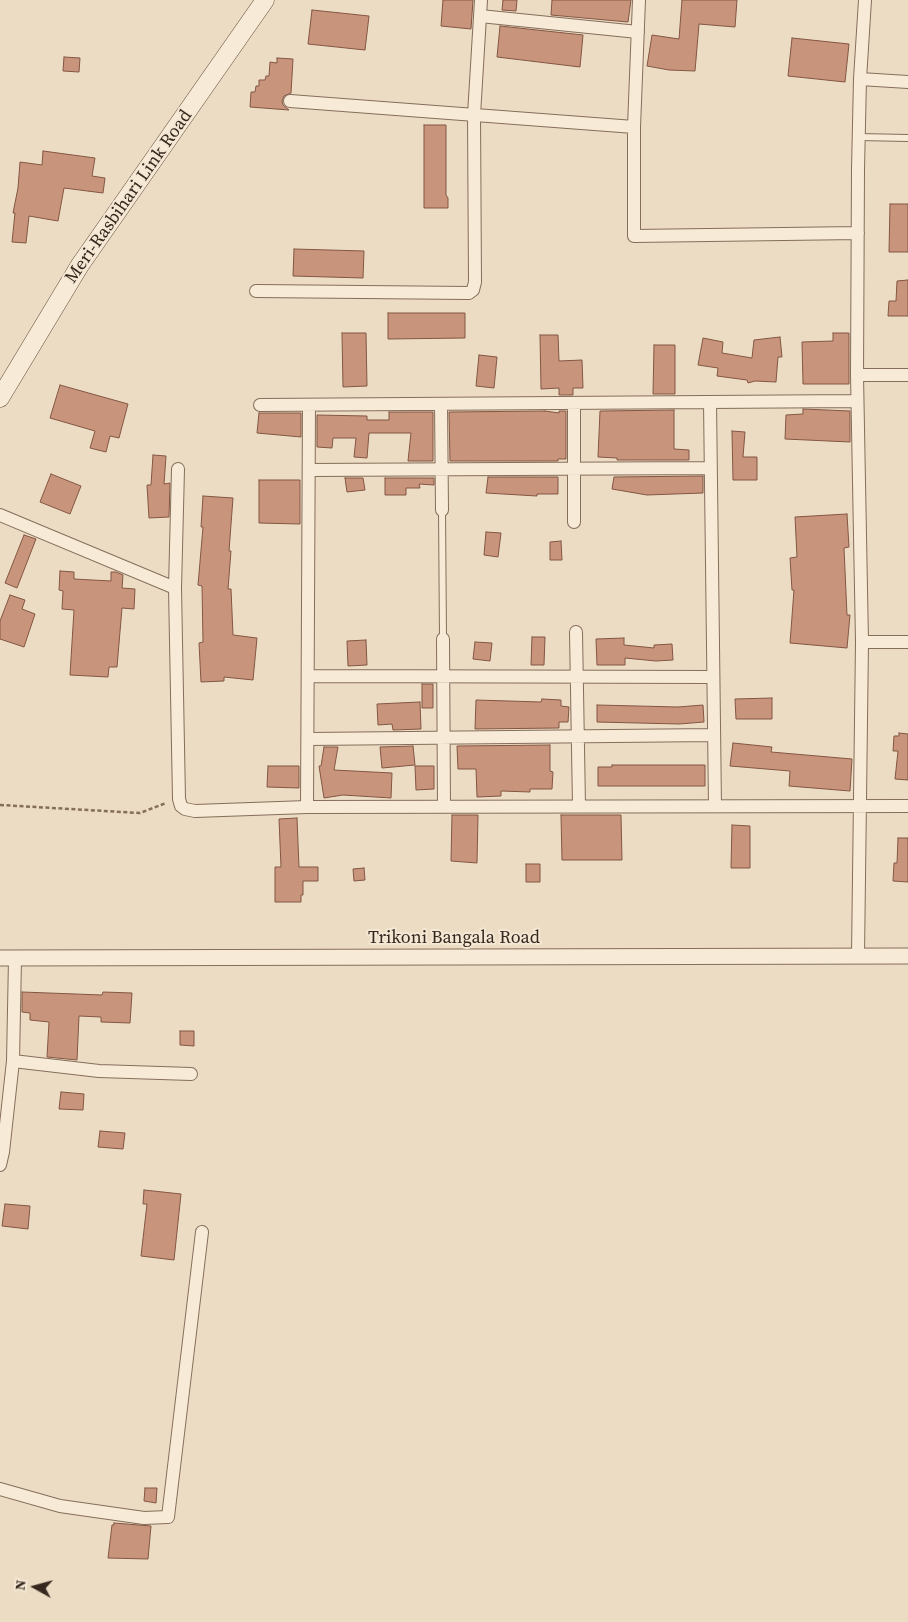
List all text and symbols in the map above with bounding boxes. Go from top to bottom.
street label: Meri-Rasbihari Link Road [61,106,197,288]
street label: Trikoni Bangala Road [368,927,540,949]
north arrow [10,1562,60,1612]
text: N [10,1579,31,1591]

